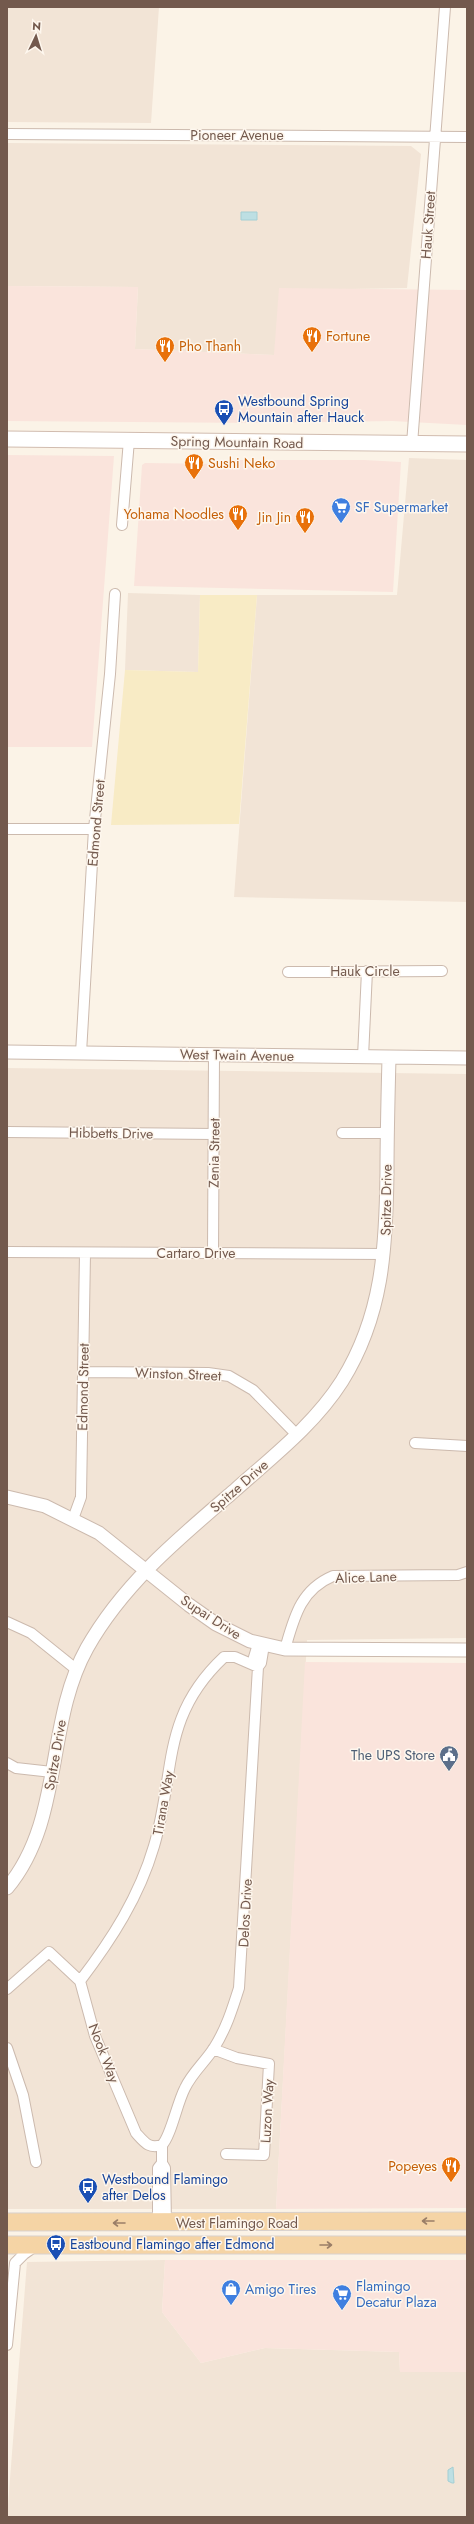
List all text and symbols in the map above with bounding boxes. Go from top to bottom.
north arrow [16,16,56,56]
text: N [32,18,42,34]
street label: Pioneer Avenue [190,125,284,145]
street label: Hauk Street [416,190,440,260]
restaurant icon: Fortune [301,325,323,353]
place label: Fortune [326,326,370,346]
restaurant icon: Pho Thanh [154,335,176,363]
place label: Pho Thanh [179,336,241,356]
place label: Westbound Spring Mountain after Hauck [238,391,365,427]
bus stop icon: Westbound Spring Mountain after Hauck [213,398,235,426]
street label: Spring Mountain Road [170,431,304,453]
restaurant icon: Sushi Neko [183,452,205,480]
place label: Sushi Neko [208,453,276,473]
supermarket icon: SF Supermarket [330,496,352,524]
place label: SF Supermarket [355,497,449,517]
restaurant icon: Yohama Noodles [227,503,249,531]
place label: Yohama Noodles [124,504,224,524]
restaurant icon: Jin Jin [294,506,316,534]
place label: Jin Jin [256,507,291,527]
street label: Edmond Street [82,778,110,867]
street label: Hauk Circle [330,961,400,981]
street label: West Twain Avenue [180,1044,294,1066]
street label: Zenia Street [203,1117,225,1188]
street label: Hibbetts Drive [69,1122,153,1144]
street label: Spitze Drive [375,1164,397,1236]
street label: Cartaro Drive [157,1243,235,1263]
street label: Edmond Street [72,1343,94,1431]
street label: Winston Street [134,1362,222,1386]
street label: Spitze Drive [205,1455,273,1517]
street label: Alice Lane [335,1566,397,1588]
street label: Supai Drive [177,1590,245,1644]
street label: Spitze Drive [39,1718,71,1792]
public building icon: The UPS Store [438,1744,460,1772]
place label: The UPS Store [351,1745,435,1765]
street label: Tirana Way [147,1768,179,1837]
street label: Delos Drive [233,1878,257,1948]
street label: Nook Way [84,2021,125,2086]
street label: Luzon Way [255,2078,279,2144]
restaurant icon: Popeyes [440,2155,462,2183]
place label: Popeyes [388,2156,437,2176]
place label: Westbound Flamingo after Delos [102,2169,228,2205]
bus stop icon: Westbound Flamingo after Delos [77,2176,99,2204]
street label: West Flamingo Road [176,2213,298,2233]
one-way arrow [422,2217,435,2225]
one-way arrow [113,2219,126,2227]
bus stop icon: Eastbound Flamingo after Edmond [45,2233,67,2261]
place label: Eastbound Flamingo after Edmond [70,2234,275,2254]
one-way arrow [319,2241,332,2249]
place label: Flamingo Decatur Plaza [356,2276,437,2312]
shop icon: Amigo Tires [220,2278,242,2306]
place label: Amigo Tires [245,2279,317,2299]
supermarket icon: Flamingo Decatur Plaza [331,2283,353,2311]

